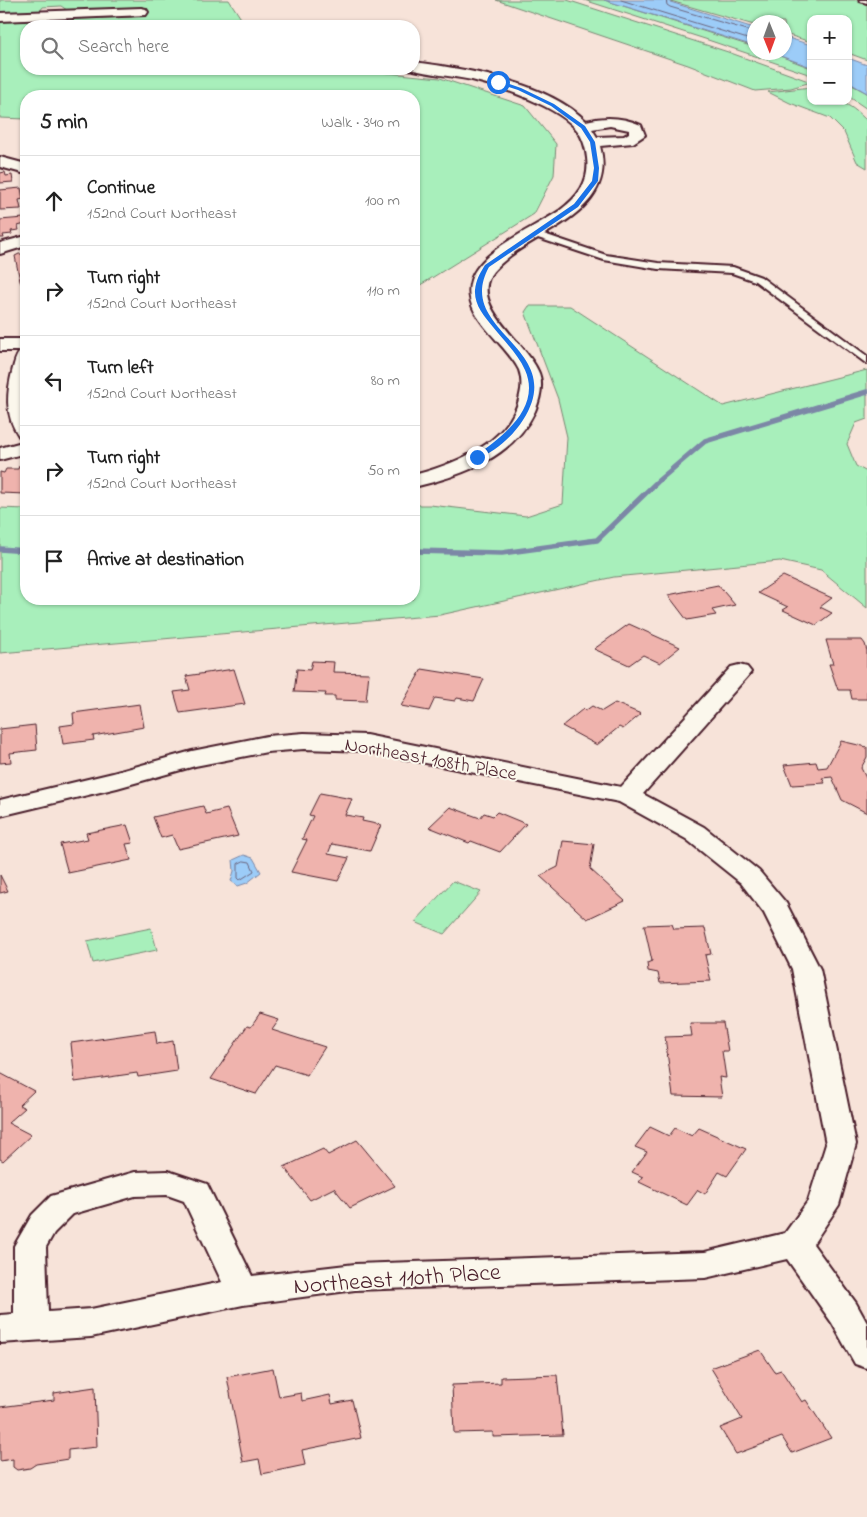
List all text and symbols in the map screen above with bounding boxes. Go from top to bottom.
north arrow [747,15,792,60]
map controls [807,15,852,105]
button: + [807,15,852,60]
search box [20,20,420,75]
icon: search [38,34,66,62]
text: Search here [78,34,169,61]
button: − [807,60,852,105]
route start [487,71,510,94]
text: 5 min [40,108,88,138]
text: Walk · 340 m [321,111,400,135]
text: Continue [87,175,155,202]
icon: ahead [40,187,68,215]
text: 100 m [365,189,400,213]
text: 152nd Court Northeast [87,202,237,226]
text: Turn right [87,265,160,292]
icon: right [40,277,68,305]
text: 110 m [366,279,400,303]
text: 152nd Court Northeast [87,292,237,316]
text: Turn left [87,355,154,382]
icon: left [40,367,68,395]
text: 80 m [371,369,400,393]
text: 152nd Court Northeast [87,382,237,406]
text: Turn right [87,445,160,472]
route end [466,446,489,469]
icon: right [40,457,68,485]
text: 50 m [368,459,400,483]
text: 152nd Court Northeast [87,472,237,496]
icon: arrive [40,547,68,575]
text: Arrive at destination [87,547,244,574]
street label: Northeast 108th Place [342,731,519,790]
street label: Northeast 110th Place [292,1256,502,1305]

